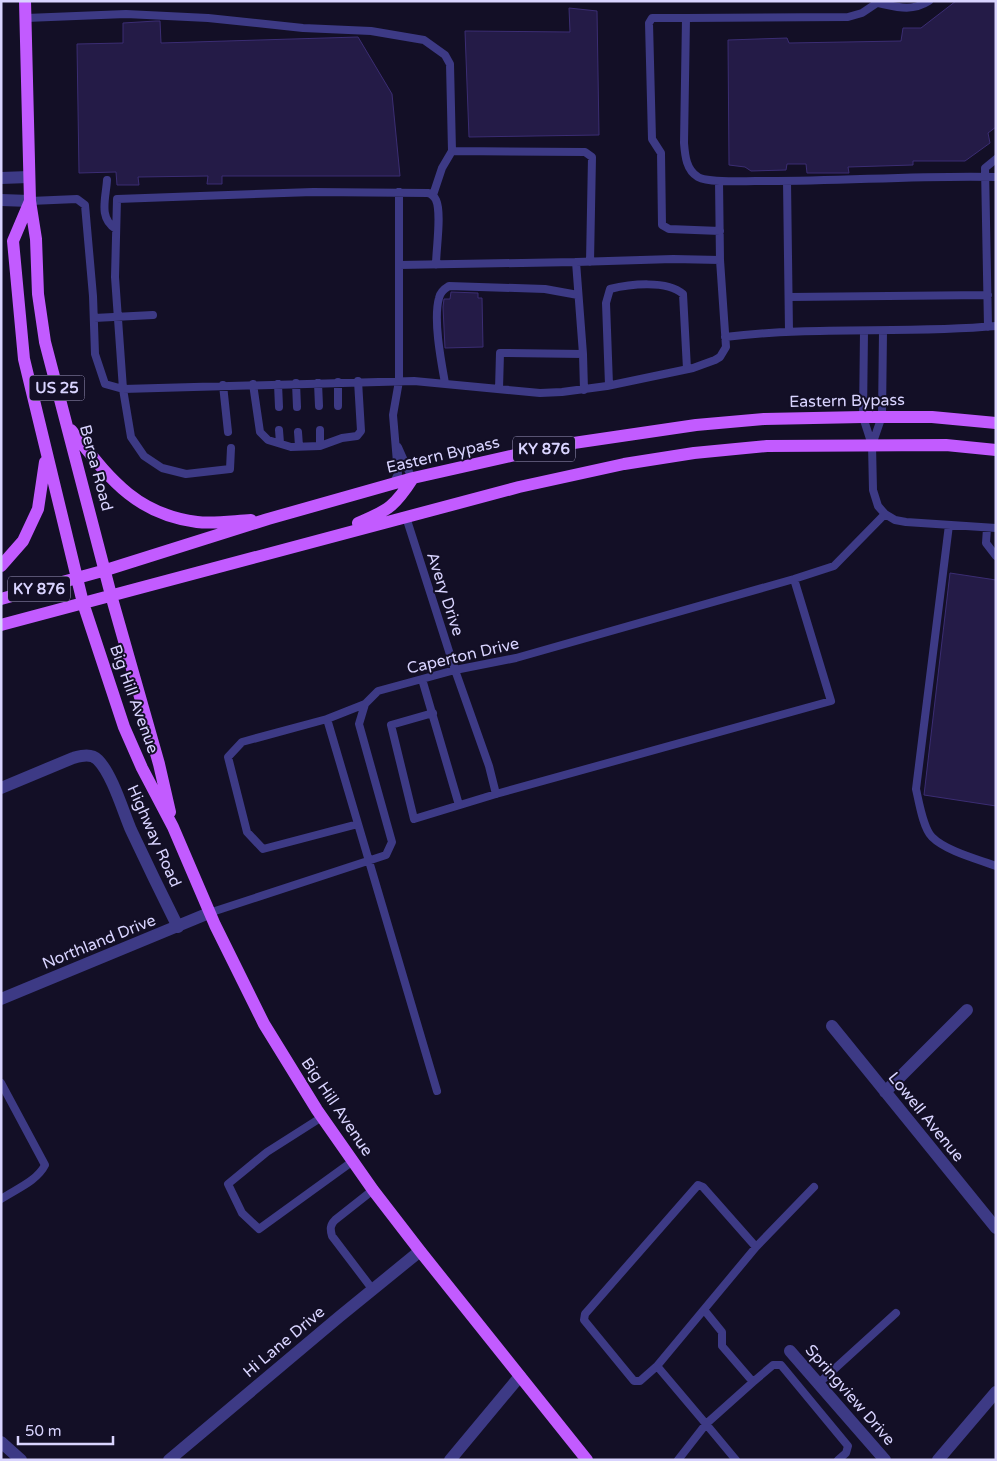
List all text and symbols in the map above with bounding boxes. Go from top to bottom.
road number: US 25 [30,376,84,400]
street label: Eastern Bypass [789,390,905,412]
street label: Berea Road [75,423,117,513]
street label: Eastern Bypass [384,432,502,478]
road number: KY 876 [513,436,575,462]
street label: Avery Drive [422,550,468,638]
road number: KY 876 [8,576,70,602]
street label: Caperton Drive [405,633,521,679]
street label: Big Hill Avenue [105,642,163,756]
street label: Highway Road [122,782,186,890]
street label: Northland Drive [39,910,159,974]
street label: Big Hill Avenue [297,1054,377,1160]
street label: Lowell Avenue [884,1068,968,1166]
street label: Hi Lane Drive [239,1302,329,1382]
street label: Springview Drive [801,1340,899,1450]
scale bar [18,1414,112,1446]
text: 50 m [25,1422,62,1440]

